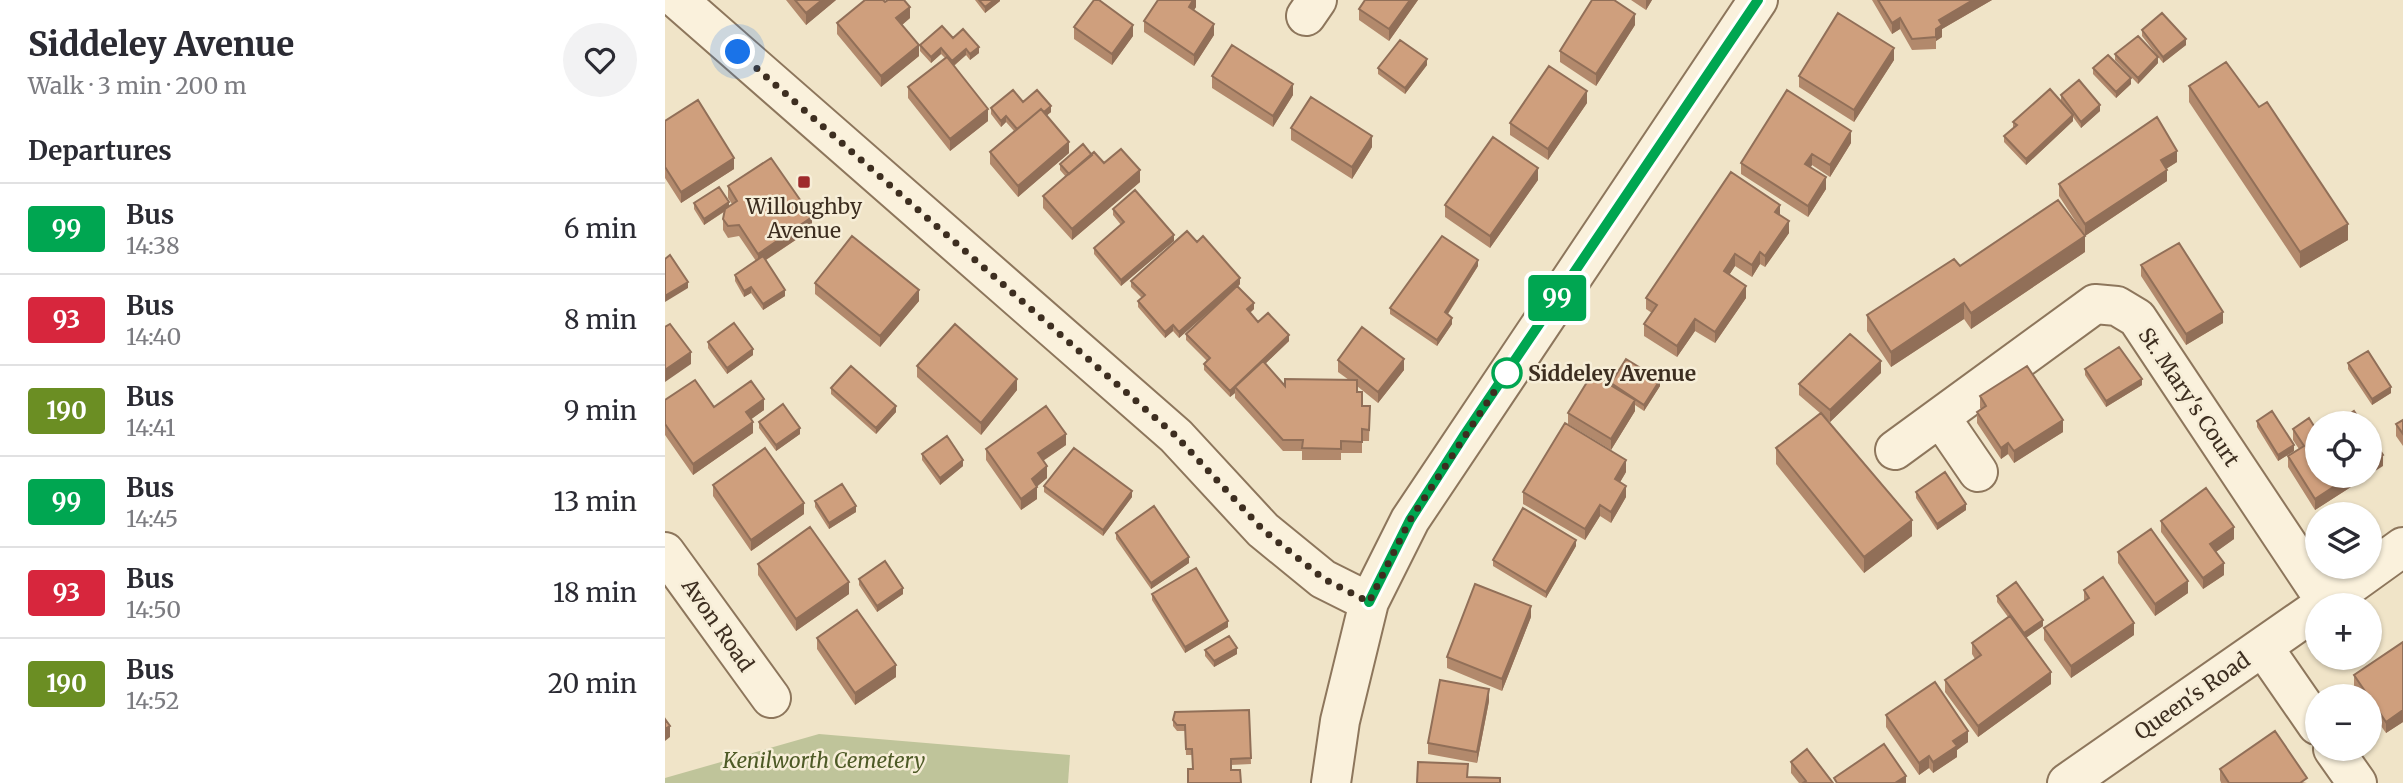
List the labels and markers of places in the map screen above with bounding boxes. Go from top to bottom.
marker: Willoughby Avenue [796,174,812,190]
place label: Willoughby Avenue [745,193,863,244]
marker: Siddeley Avenue [1492,358,1522,388]
place label: Siddeley Avenue [1528,360,1696,387]

